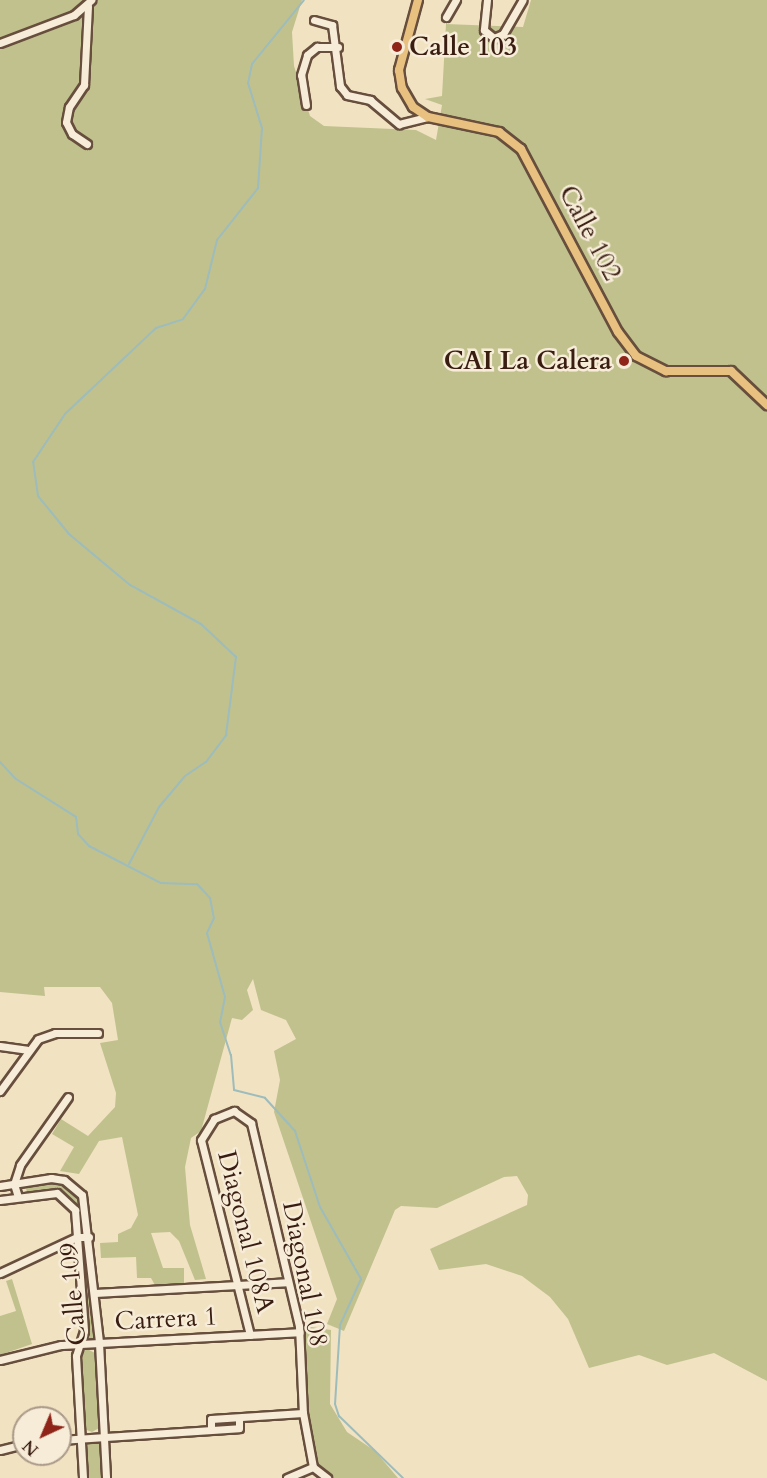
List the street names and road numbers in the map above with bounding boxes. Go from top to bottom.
street label: Calle 102 [552,180,628,286]
street label: Diagonal 108A [211,1148,281,1316]
street label: Diagonal 108 [276,1198,334,1350]
street label: Calle 109 [53,1241,93,1347]
street label: Carrera 1 [114,1301,218,1337]

